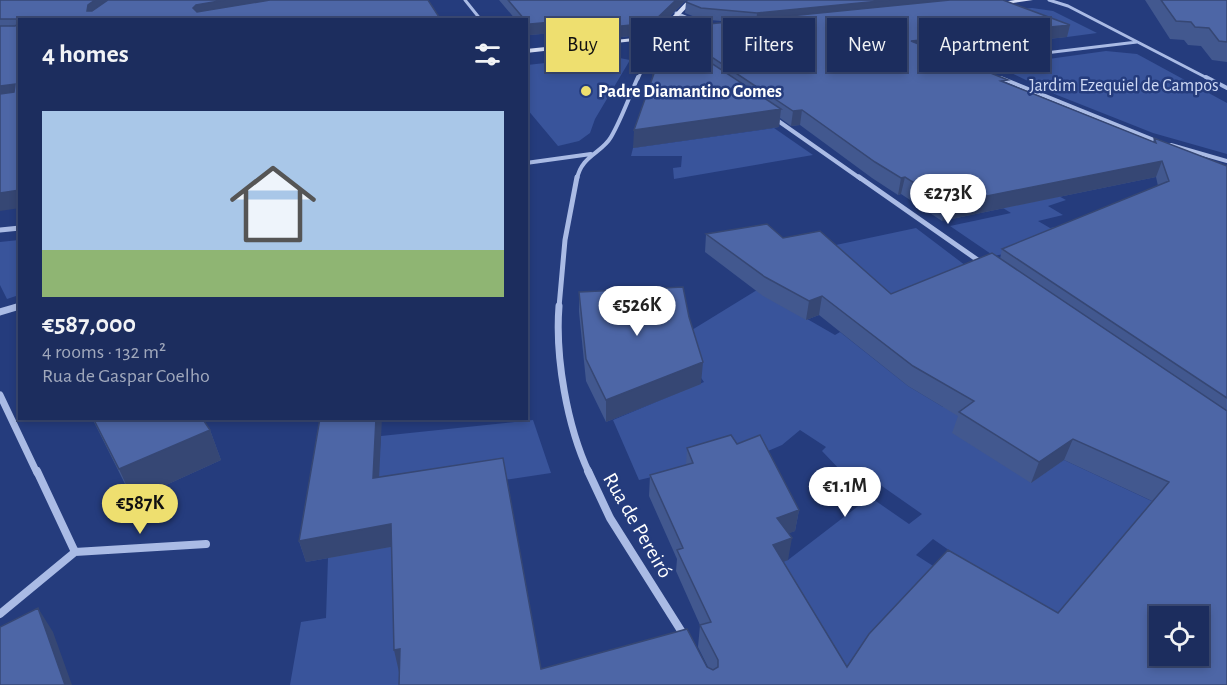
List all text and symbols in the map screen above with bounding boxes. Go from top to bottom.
chip: Buy [546,18,619,72]
chip: Rent [631,18,711,72]
chip: Filters [723,18,815,72]
chip: New [827,18,907,72]
chip: Apartment [919,18,1050,72]
icon: filters [471,38,504,71]
text: 4 homes [42,41,129,67]
park label: Jardim Ezequiel de Campos [1029,77,1219,95]
place label: Padre Diamantino Gomes [598,83,782,101]
marker: Padre Diamantino Gomes [579,84,593,98]
icon: home [219,150,327,258]
pin: €273K [906,174,990,225]
text: €273K [924,183,972,203]
pin: €526K [595,286,679,337]
text: €526K [613,295,661,315]
text: €587,000 [42,311,136,337]
text: 4 rooms · 132 m² [42,342,166,362]
text: Rua de Gaspar Coelho [42,366,210,386]
pin: €1.1M [803,467,887,518]
street label: Rua de Pereiró [599,469,676,581]
text: €1.1M [823,476,867,496]
pin: €587K [98,484,182,535]
text: €587K [116,493,164,513]
map controls [1149,606,1209,666]
button: locate [1149,606,1209,666]

